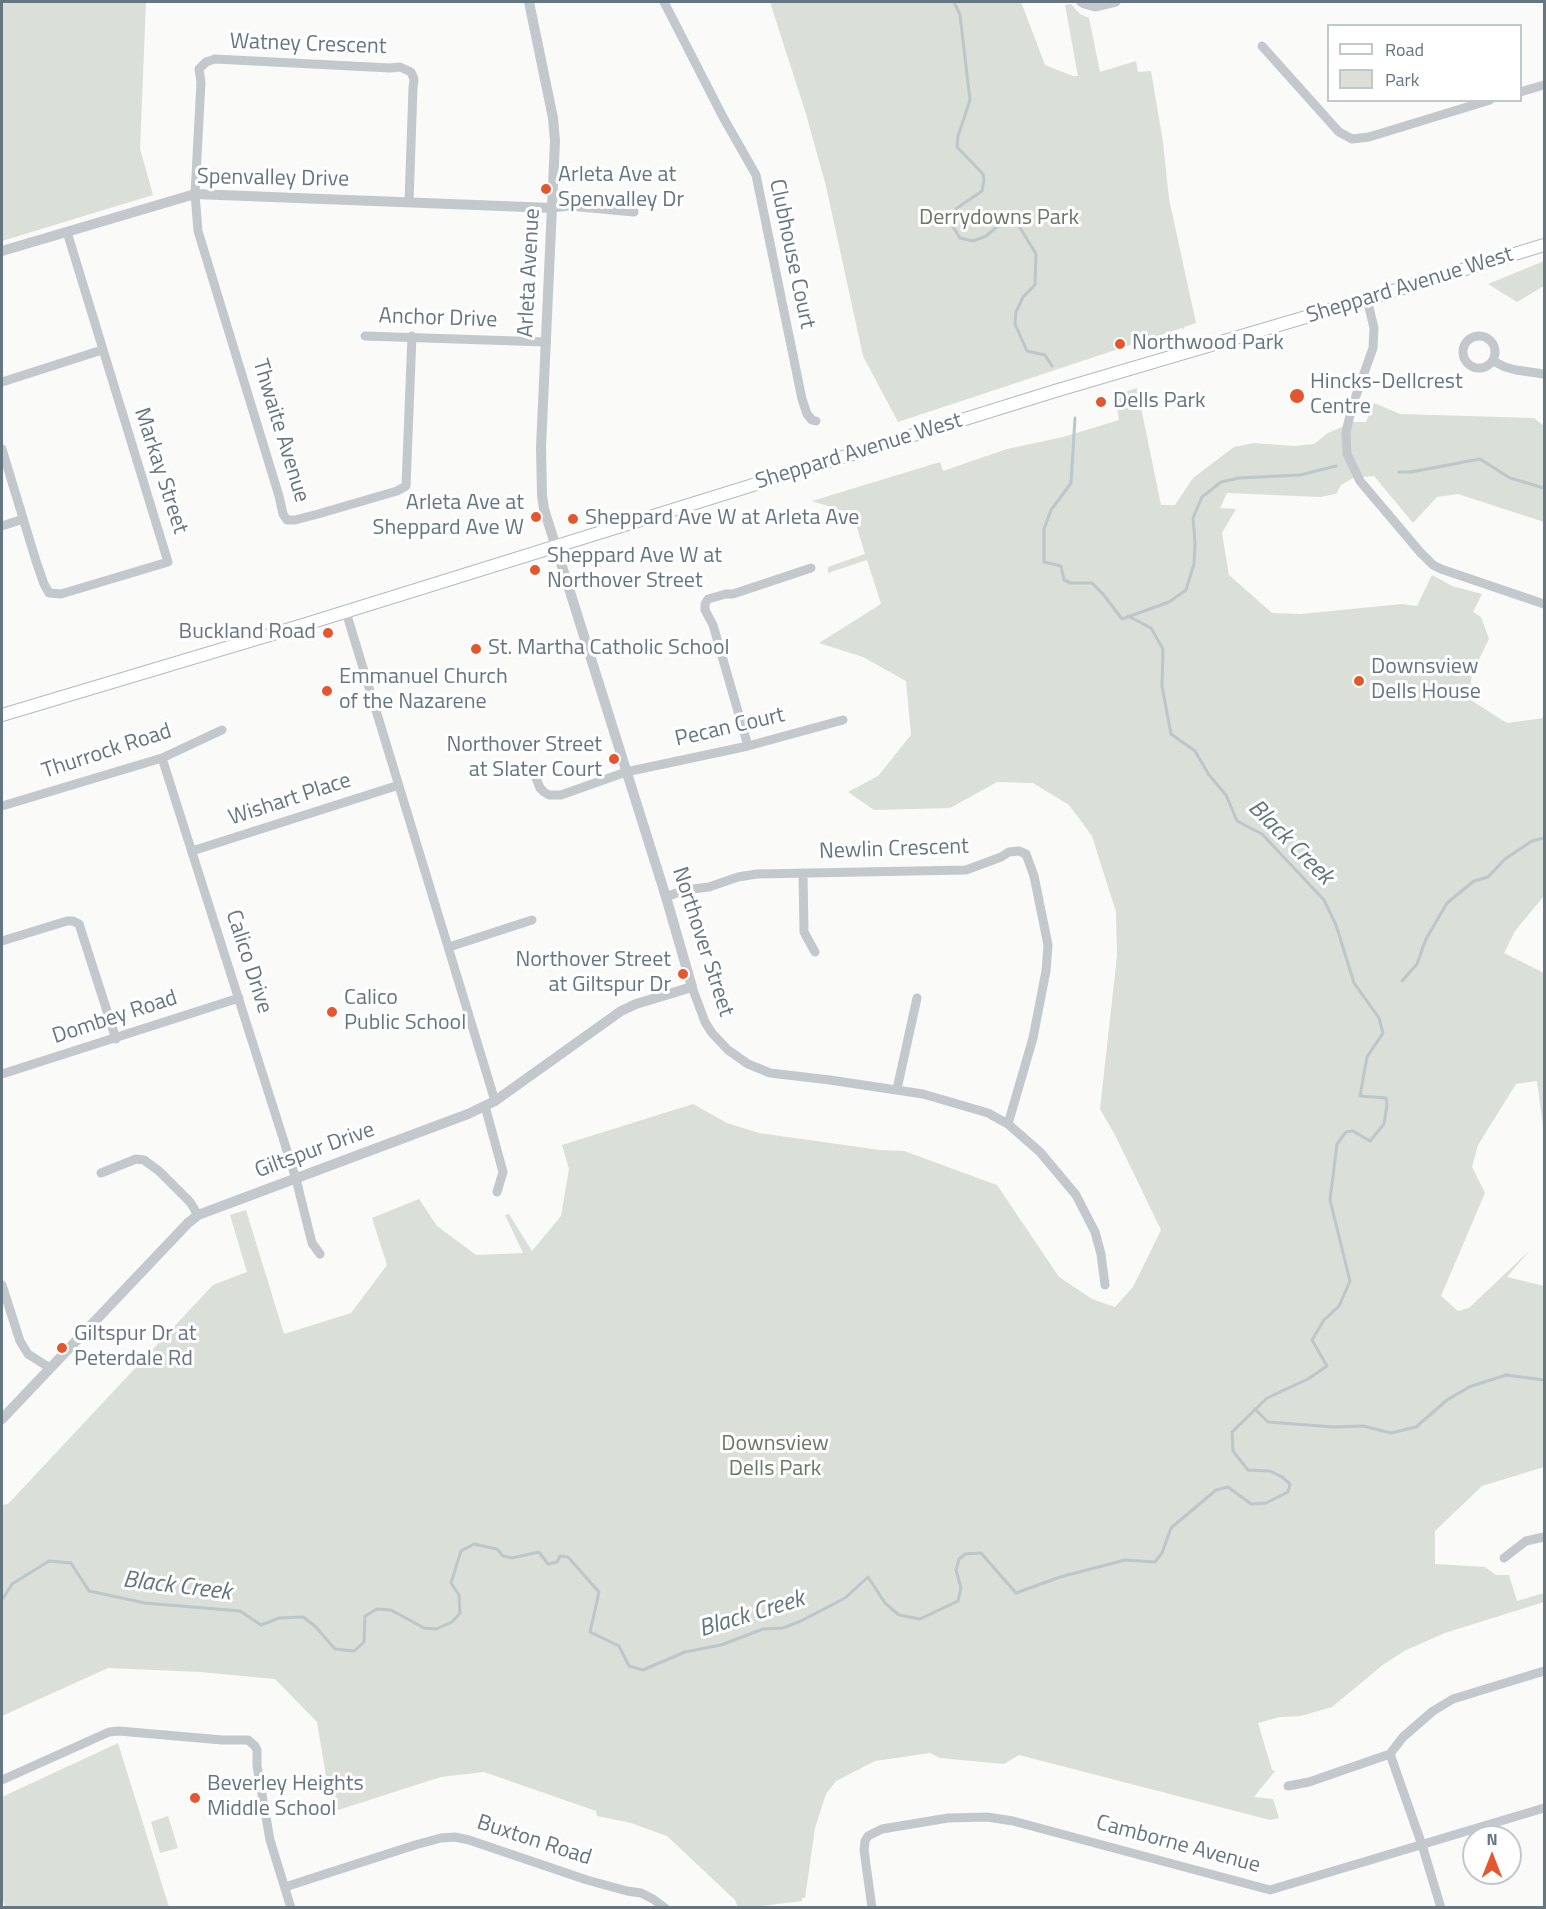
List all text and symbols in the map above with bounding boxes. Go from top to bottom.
legend [1327,24,1522,102]
street label: Watney Crescent [229,29,387,61]
text: Road [1385,36,1424,63]
text: Park [1385,66,1419,93]
place label: Arleta Ave at Spenvalley Dr [558,163,684,214]
street label: Spenvalley Drive [197,164,349,194]
street label: Clubhouse Court [762,177,820,331]
marker: Arleta Ave at Spenvalley Dr [539,182,553,196]
park label: Derrydowns Park [919,206,1079,232]
street label: Arleta Avenue [513,208,547,338]
street label: Sheppard Avenue West [1304,242,1516,330]
street label: Anchor Drive [378,304,498,334]
place label: Northwood Park [1132,331,1284,357]
marker: Northwood Park [1113,337,1127,351]
street label: Thwaite Avenue [246,356,314,506]
place label: Hincks-Dellcrest Centre [1310,370,1463,422]
marker: Hincks-Dellcrest Centre [1288,387,1306,405]
place label: Dells Park [1113,389,1206,415]
marker: Dells Park [1094,395,1108,409]
street label: Markay Street [127,405,193,537]
street label: Sheppard Avenue West [753,408,965,496]
place label: Arleta Ave at Sheppard Ave W [373,491,524,542]
place label: Sheppard Ave W at Arleta Ave [585,506,859,532]
marker: Arleta Ave at Sheppard Ave W [529,510,543,524]
marker: Sheppard Ave W at Arleta Ave [566,512,580,526]
place label: Sheppard Ave W at Northover Street [547,544,722,596]
marker: Sheppard Ave W at Northover Street [528,563,542,577]
place label: Buckland Road [179,620,316,646]
marker: Buckland Road [321,626,335,640]
place label: St. Martha Catholic School [488,636,730,662]
marker: St. Martha Catholic School [469,642,483,656]
place label: Downsview Dells House [1371,655,1481,706]
place label: Emmanuel Church of the Nazarene [339,665,508,716]
marker: Downsview Dells House [1352,674,1366,688]
marker: Emmanuel Church of the Nazarene [320,684,334,698]
street label: Pecan Court [673,703,787,753]
street label: Thurrock Road [39,719,175,785]
place label: Northover Street at Slater Court [446,733,602,784]
marker: Northover Street at Slater Court [607,752,621,766]
street label: Wishart Place [225,768,355,832]
water label: Black Creek [1241,794,1339,892]
street label: Newlin Crescent [819,834,969,866]
street label: Northover Street [665,864,739,1020]
street label: Calico Drive [219,907,277,1017]
place label: Northover Street at Giltspur Dr [515,948,671,999]
marker: Northover Street at Giltspur Dr [676,967,690,981]
street label: Dombey Road [49,985,181,1051]
place label: Calico Public School [344,986,466,1038]
marker: Calico Public School [325,1005,339,1019]
street label: Giltspur Drive [252,1117,378,1185]
place label: Giltspur Dr at Peterdale Rd [74,1322,197,1374]
marker: Giltspur Dr at Peterdale Rd [55,1341,69,1355]
park label: Downsview Dells Park [721,1432,829,1484]
water label: Black Creek [121,1566,233,1608]
water label: Black Creek [696,1585,808,1645]
place label: Beverley Heights Middle School [207,1772,364,1824]
marker: Beverley Heights Middle School [188,1791,202,1805]
street label: Buxton Road [473,1810,595,1872]
street label: Camborne Avenue [1093,1810,1263,1880]
north arrow [1462,1825,1522,1885]
text: N [1486,1827,1498,1851]

